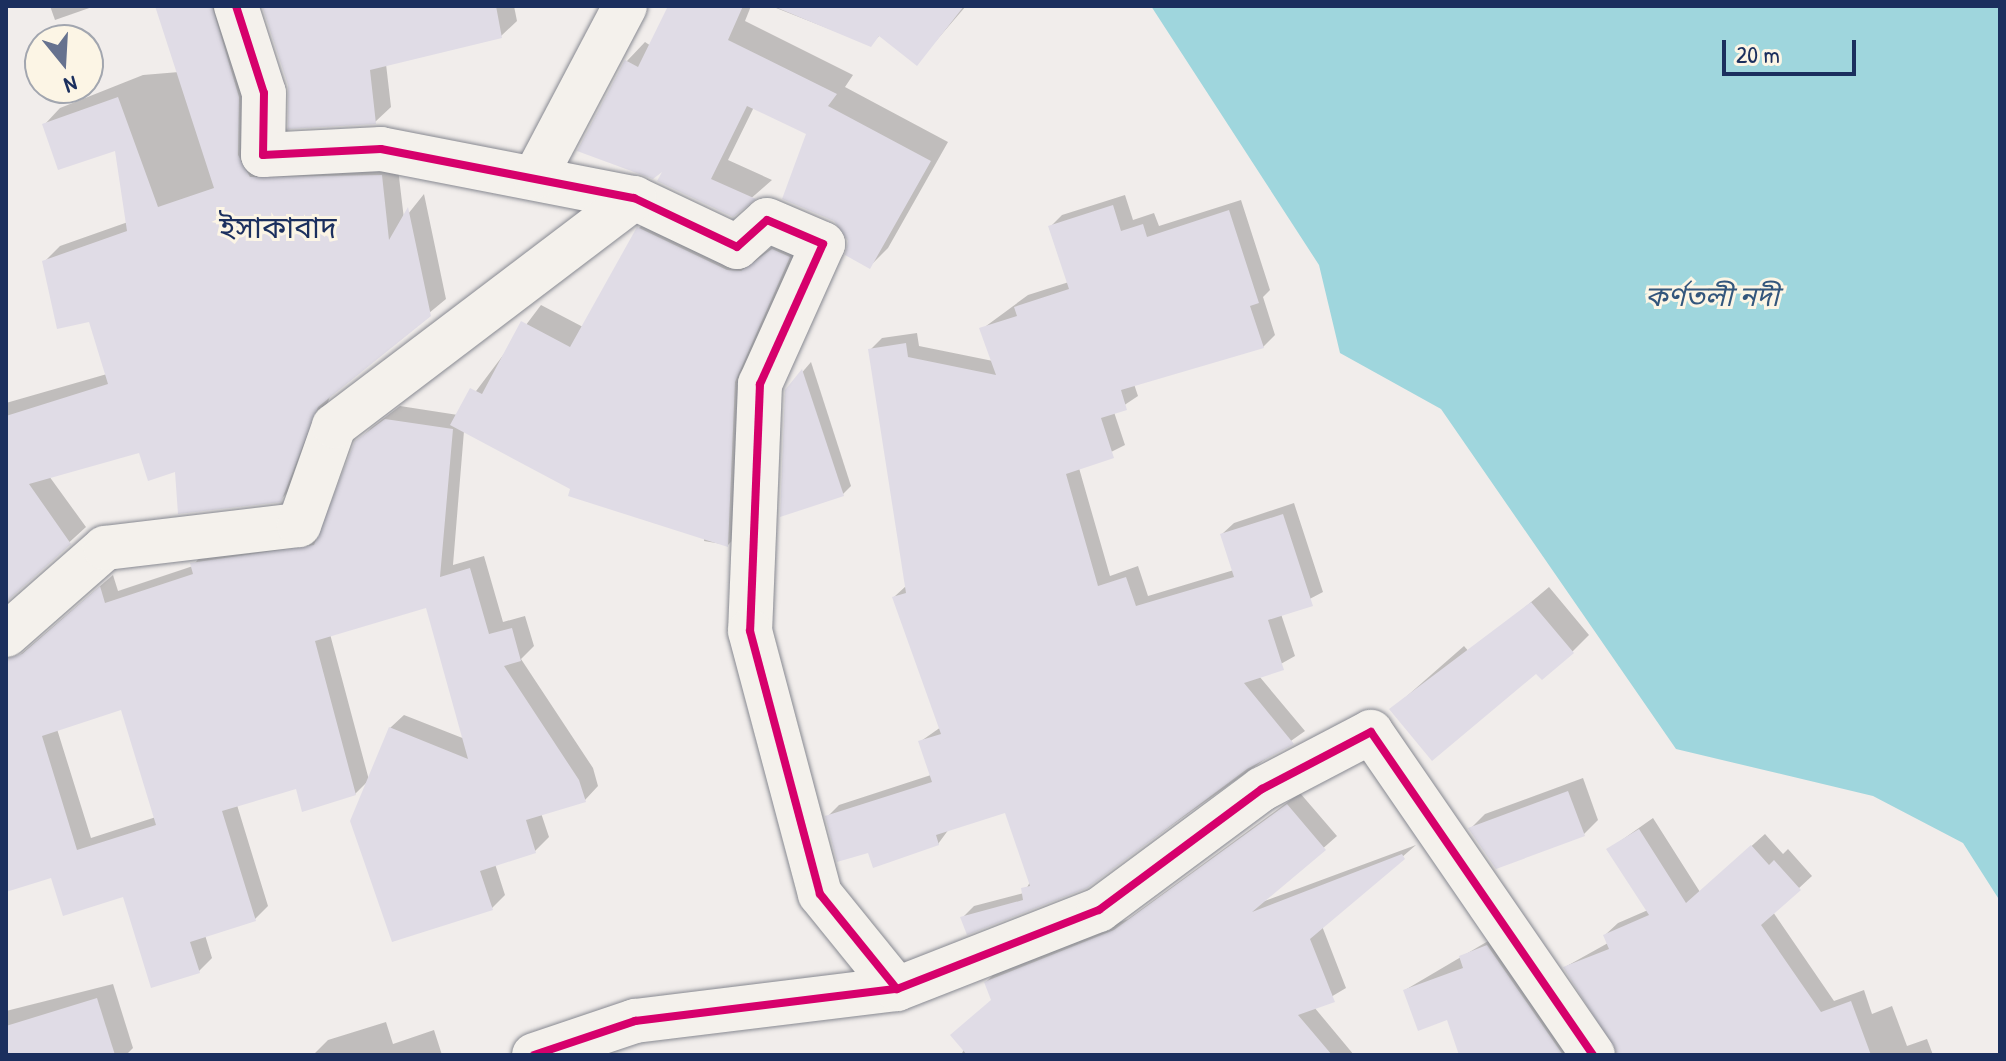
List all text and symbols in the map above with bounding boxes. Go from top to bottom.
north arrow [24,24,104,104]
scale bar [1726,24,1860,74]
text: 20 m [1736,38,1780,70]
text: N [61,69,81,101]
district label: ইসাকাবাদ [219,209,337,245]
water label: কর্ণতলী নদী [1645,279,1779,313]

